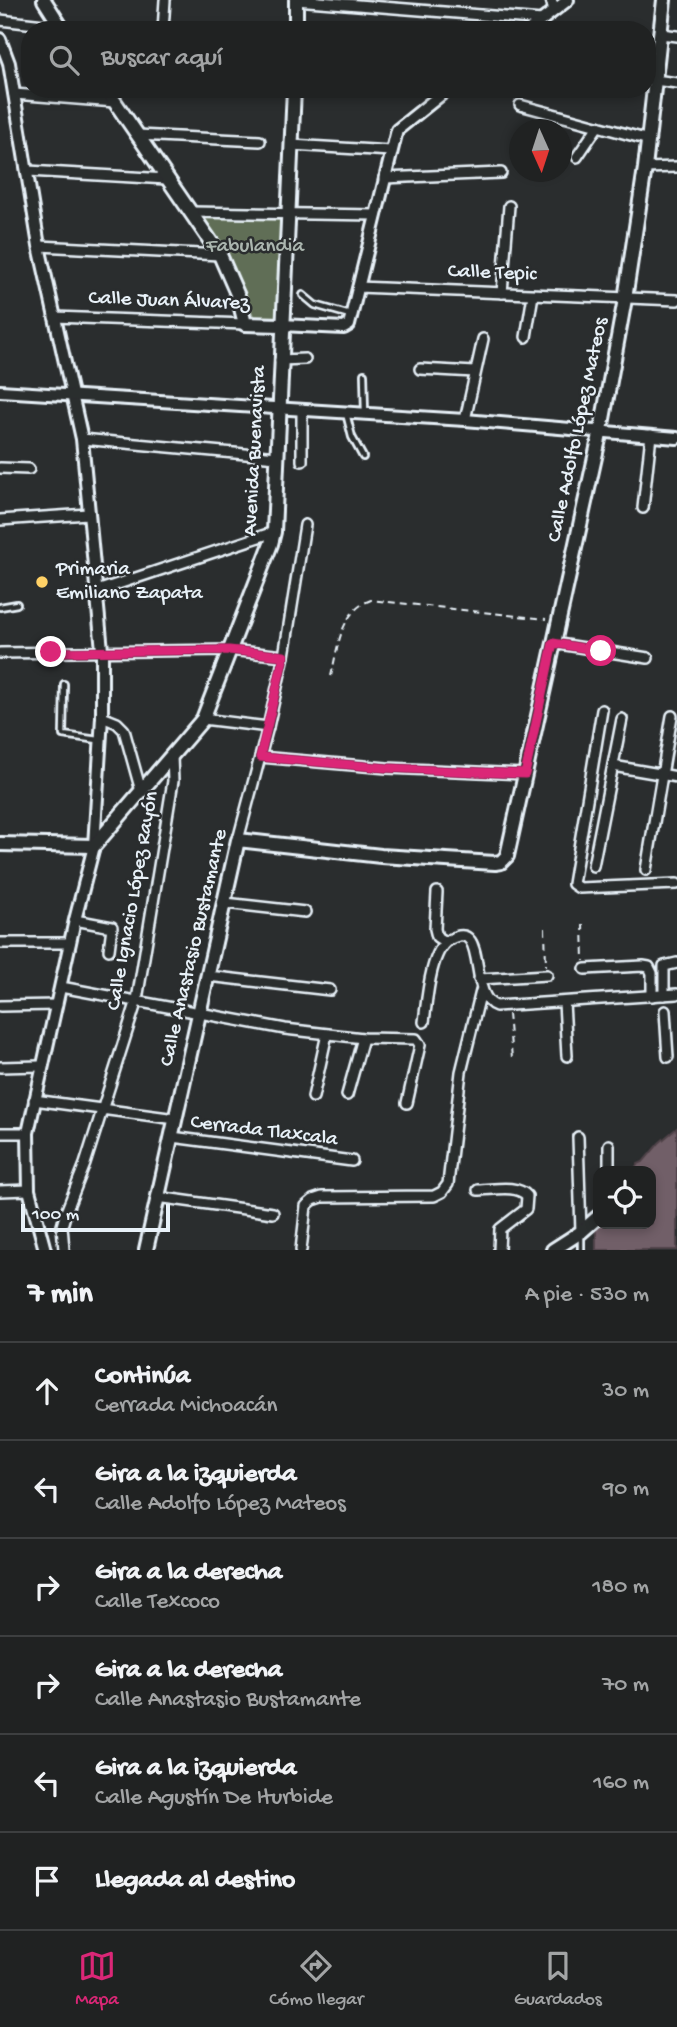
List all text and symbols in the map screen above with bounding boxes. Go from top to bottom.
search box [21,21,656,98]
icon: search [45,41,83,79]
text: Buscar aquí [101,44,223,75]
north arrow [509,119,572,182]
park label: Fabulandia [205,235,305,260]
street label: Calle Tepic [447,260,538,288]
street label: Calle Juan Álvarez [88,286,251,317]
street label: Calle Adolfo López Mateos [543,314,615,545]
street label: Avenida Buenavista [239,364,273,537]
place label: Primaria Emiliano Zapata [55,558,204,607]
marker: Primaria Emiliano Zapata [34,574,50,590]
route start [585,635,616,666]
route end [35,636,66,667]
street label: Calle Ignacio López Rayón [102,789,166,1013]
street label: Calle Anastasio Bustamante [156,826,235,1069]
street label: Cerrada Tlaxcala [189,1111,340,1154]
map controls [593,1166,656,1229]
button: locate [593,1166,656,1229]
scale bar [21,1201,170,1233]
text: 100 m [32,1204,79,1227]
text: 7 min [28,1278,93,1313]
text: A pie · 530 m [525,1282,649,1309]
text: Continúa [95,1362,190,1393]
icon: ahead [28,1372,66,1410]
text: 30 m [602,1378,649,1405]
text: Cerrada Michoacán [95,1393,277,1420]
text: Gira a la izquierda [95,1460,297,1491]
icon: left [28,1470,66,1508]
text: 90 m [603,1476,649,1503]
text: Calle Adolfo López Mateos [95,1491,346,1518]
text: Gira a la derecha [95,1558,282,1589]
icon: right [28,1568,66,1606]
text: 180 m [592,1574,649,1601]
text: Calle Texcoco [95,1589,220,1616]
text: Gira a la derecha [95,1656,282,1687]
icon: right [28,1666,66,1704]
text: 70 m [602,1672,649,1699]
text: Calle Anastasio Bustamante [95,1687,361,1714]
text: Gira a la izquierda [95,1754,297,1785]
icon: left [28,1764,66,1802]
text: 160 m [593,1770,649,1797]
text: Calle Agustín De Iturbide [95,1785,333,1812]
icon: arrive [28,1862,66,1900]
text: Llegada al destino [95,1866,295,1897]
tab: Mapa [75,1947,119,2012]
tab: Cómo llegar [269,1947,364,2012]
tab: Guardados [514,1947,602,2012]

